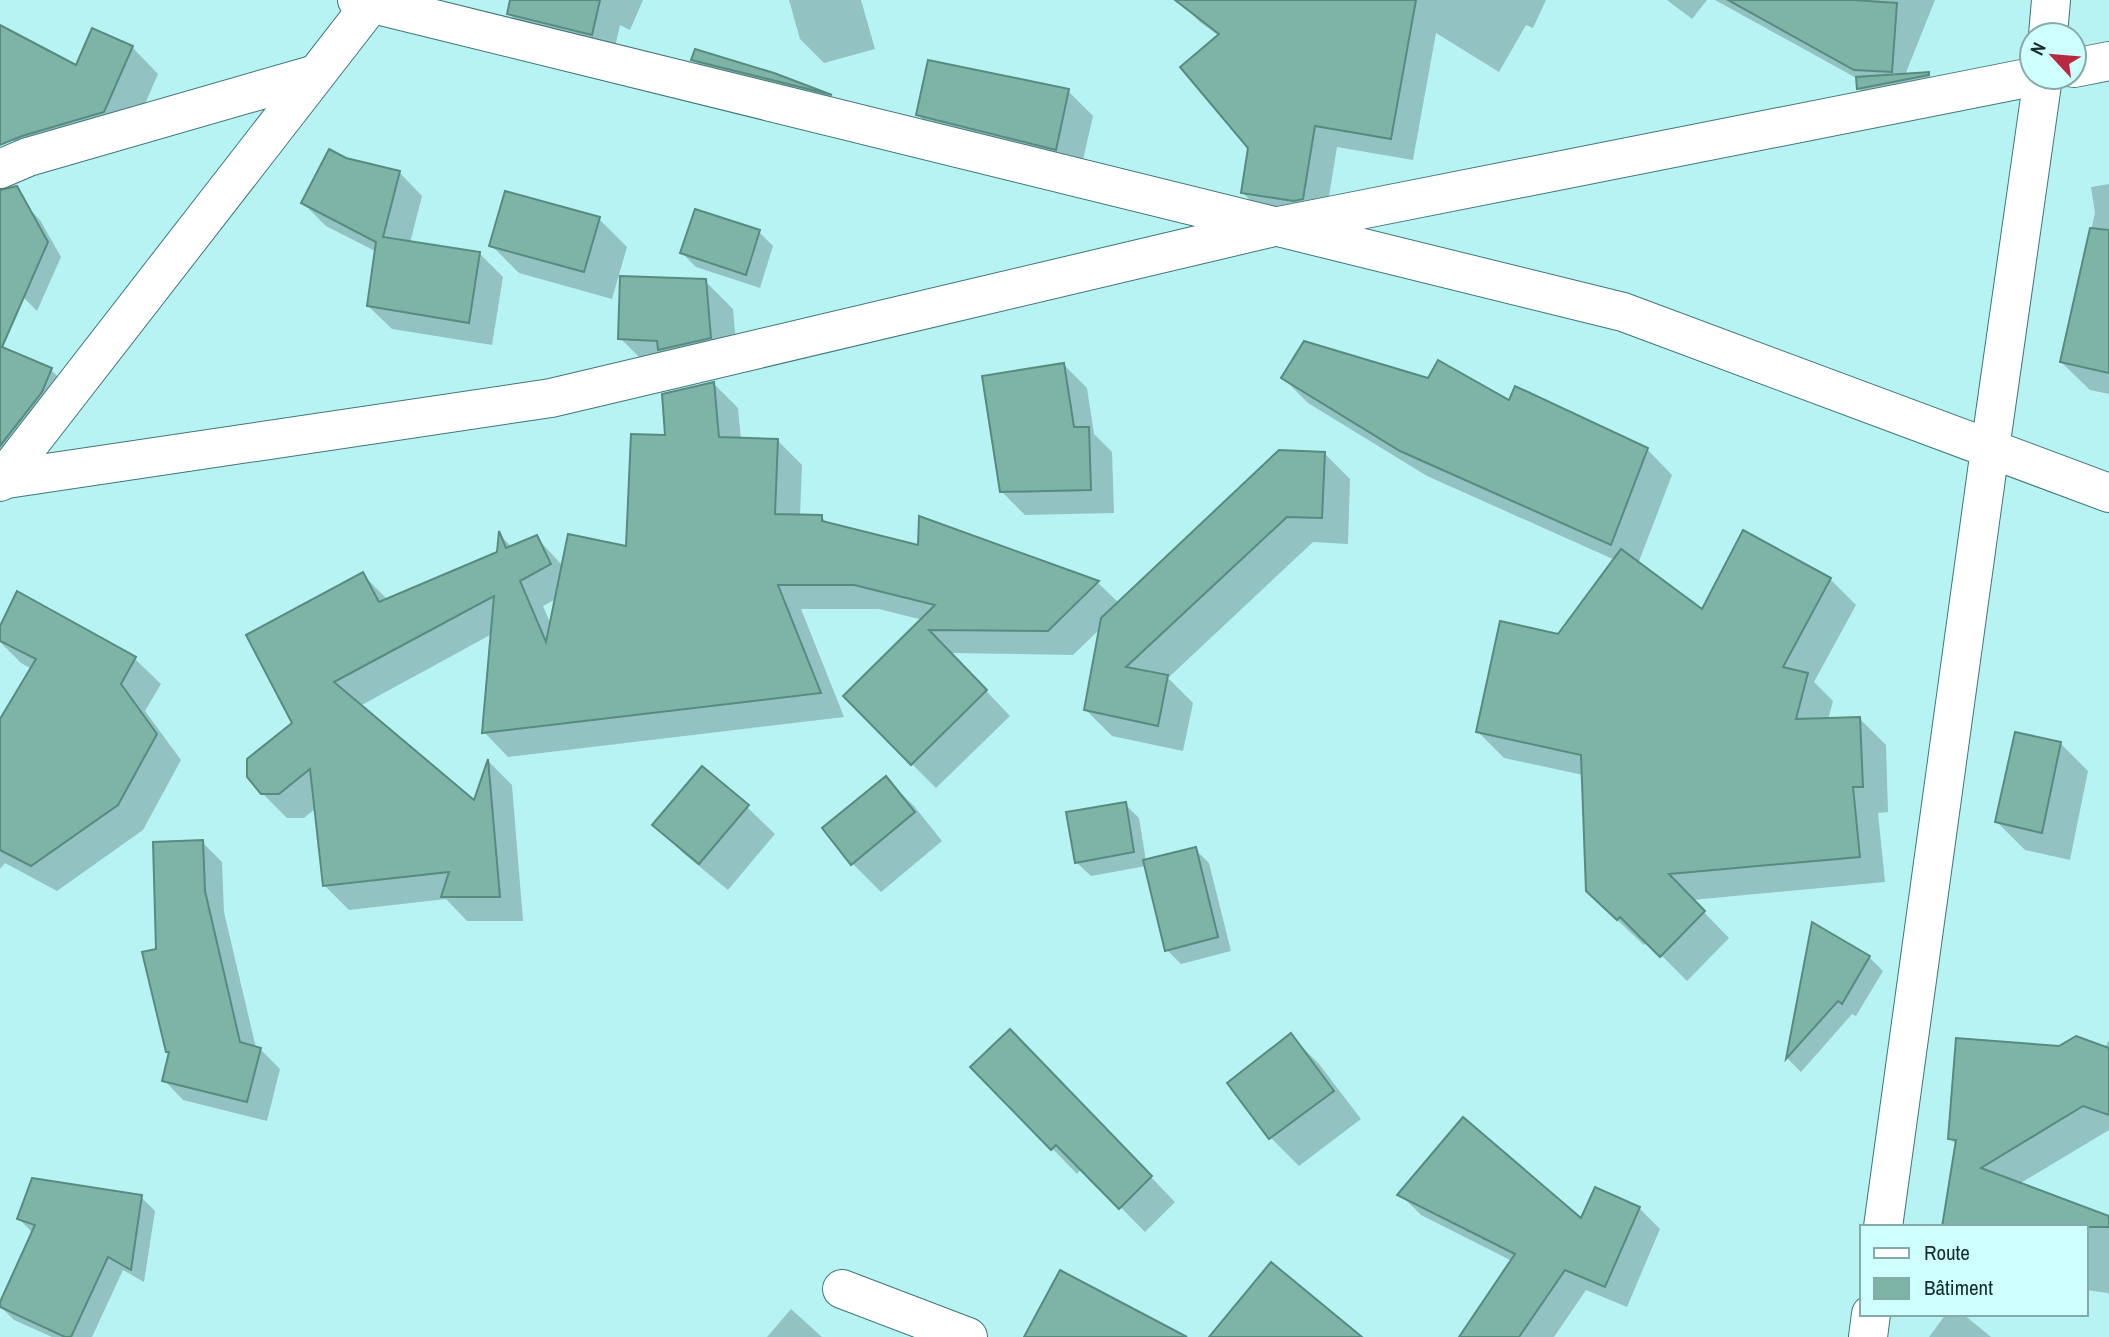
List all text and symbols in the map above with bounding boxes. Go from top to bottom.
north arrow [2018,21,2088,91]
text: N [2024,38,2052,59]
legend [1860,1225,2088,1316]
text: Route [1924,1238,1970,1267]
text: Bâtiment [1924,1273,1993,1302]

